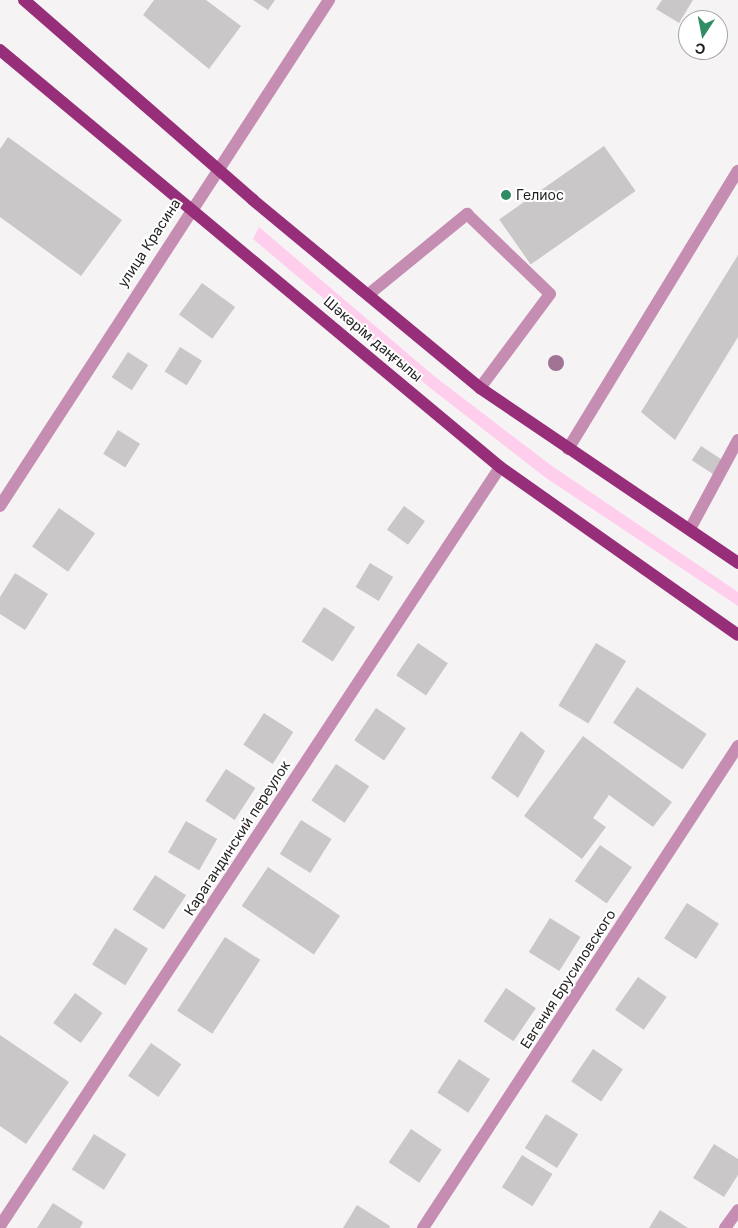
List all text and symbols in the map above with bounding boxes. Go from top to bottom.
north arrow [678,10,728,60]
text: С [694,40,707,59]
place label: Гелиос [516,187,564,203]
marker: Гелиос [500,189,512,201]
street label: улица Красина [114,196,184,290]
street label: Шәкәрім даңғылы [320,293,426,385]
street label: Карагандинский переулок [180,757,294,919]
street label: Евгения Брусиловского [517,906,619,1052]

